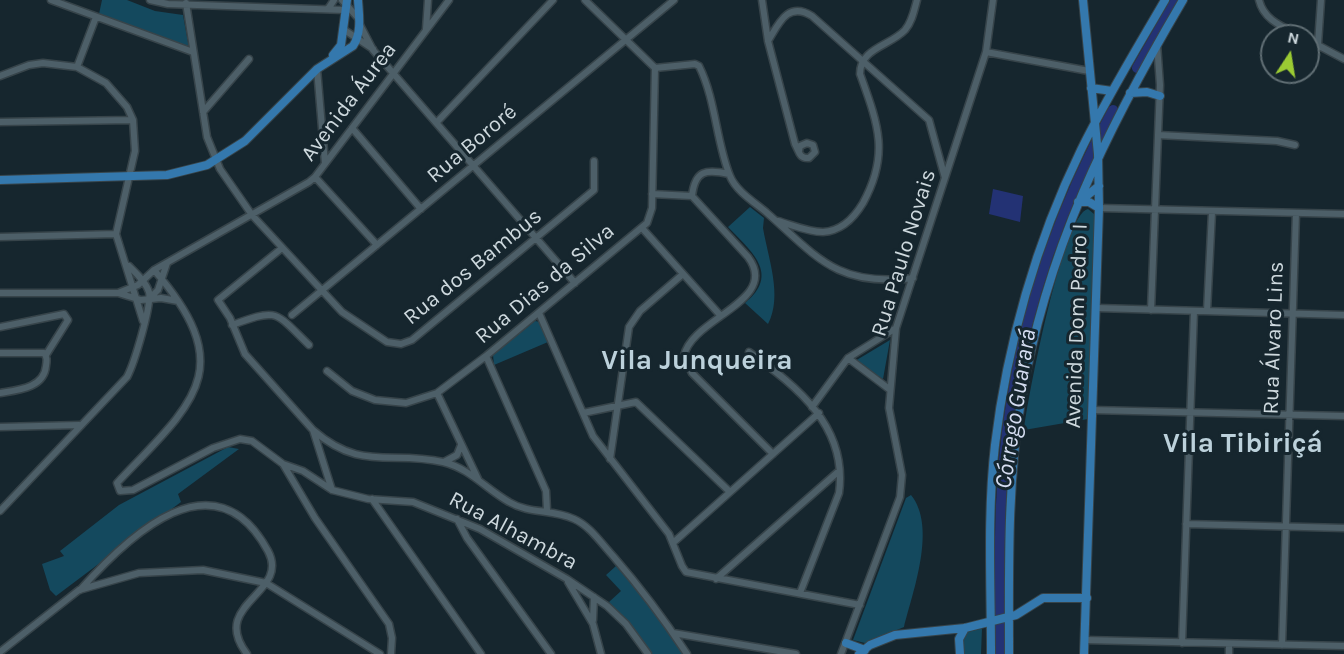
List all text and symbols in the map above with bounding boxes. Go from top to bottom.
north arrow [1260,24,1320,84]
text: N [1286,27,1301,48]
street label: Avenida Áurea [296,37,402,167]
street label: Rua Bororé [422,99,522,189]
street label: Rua Paulo Novais [866,166,942,340]
street label: Rua dos Bambus [399,203,547,331]
street label: Rua Dias da Silva [470,218,620,350]
street label: Avenida Dom Pedro I [1060,223,1094,429]
street label: Rua Álvaro Lins [1258,261,1290,415]
water label: Córrego Guarará [989,327,1043,491]
district label: Vila Junqueira [601,344,793,378]
district label: Vila Tibiriçá [1163,427,1323,461]
street label: Rua Alhambra [444,486,582,576]

